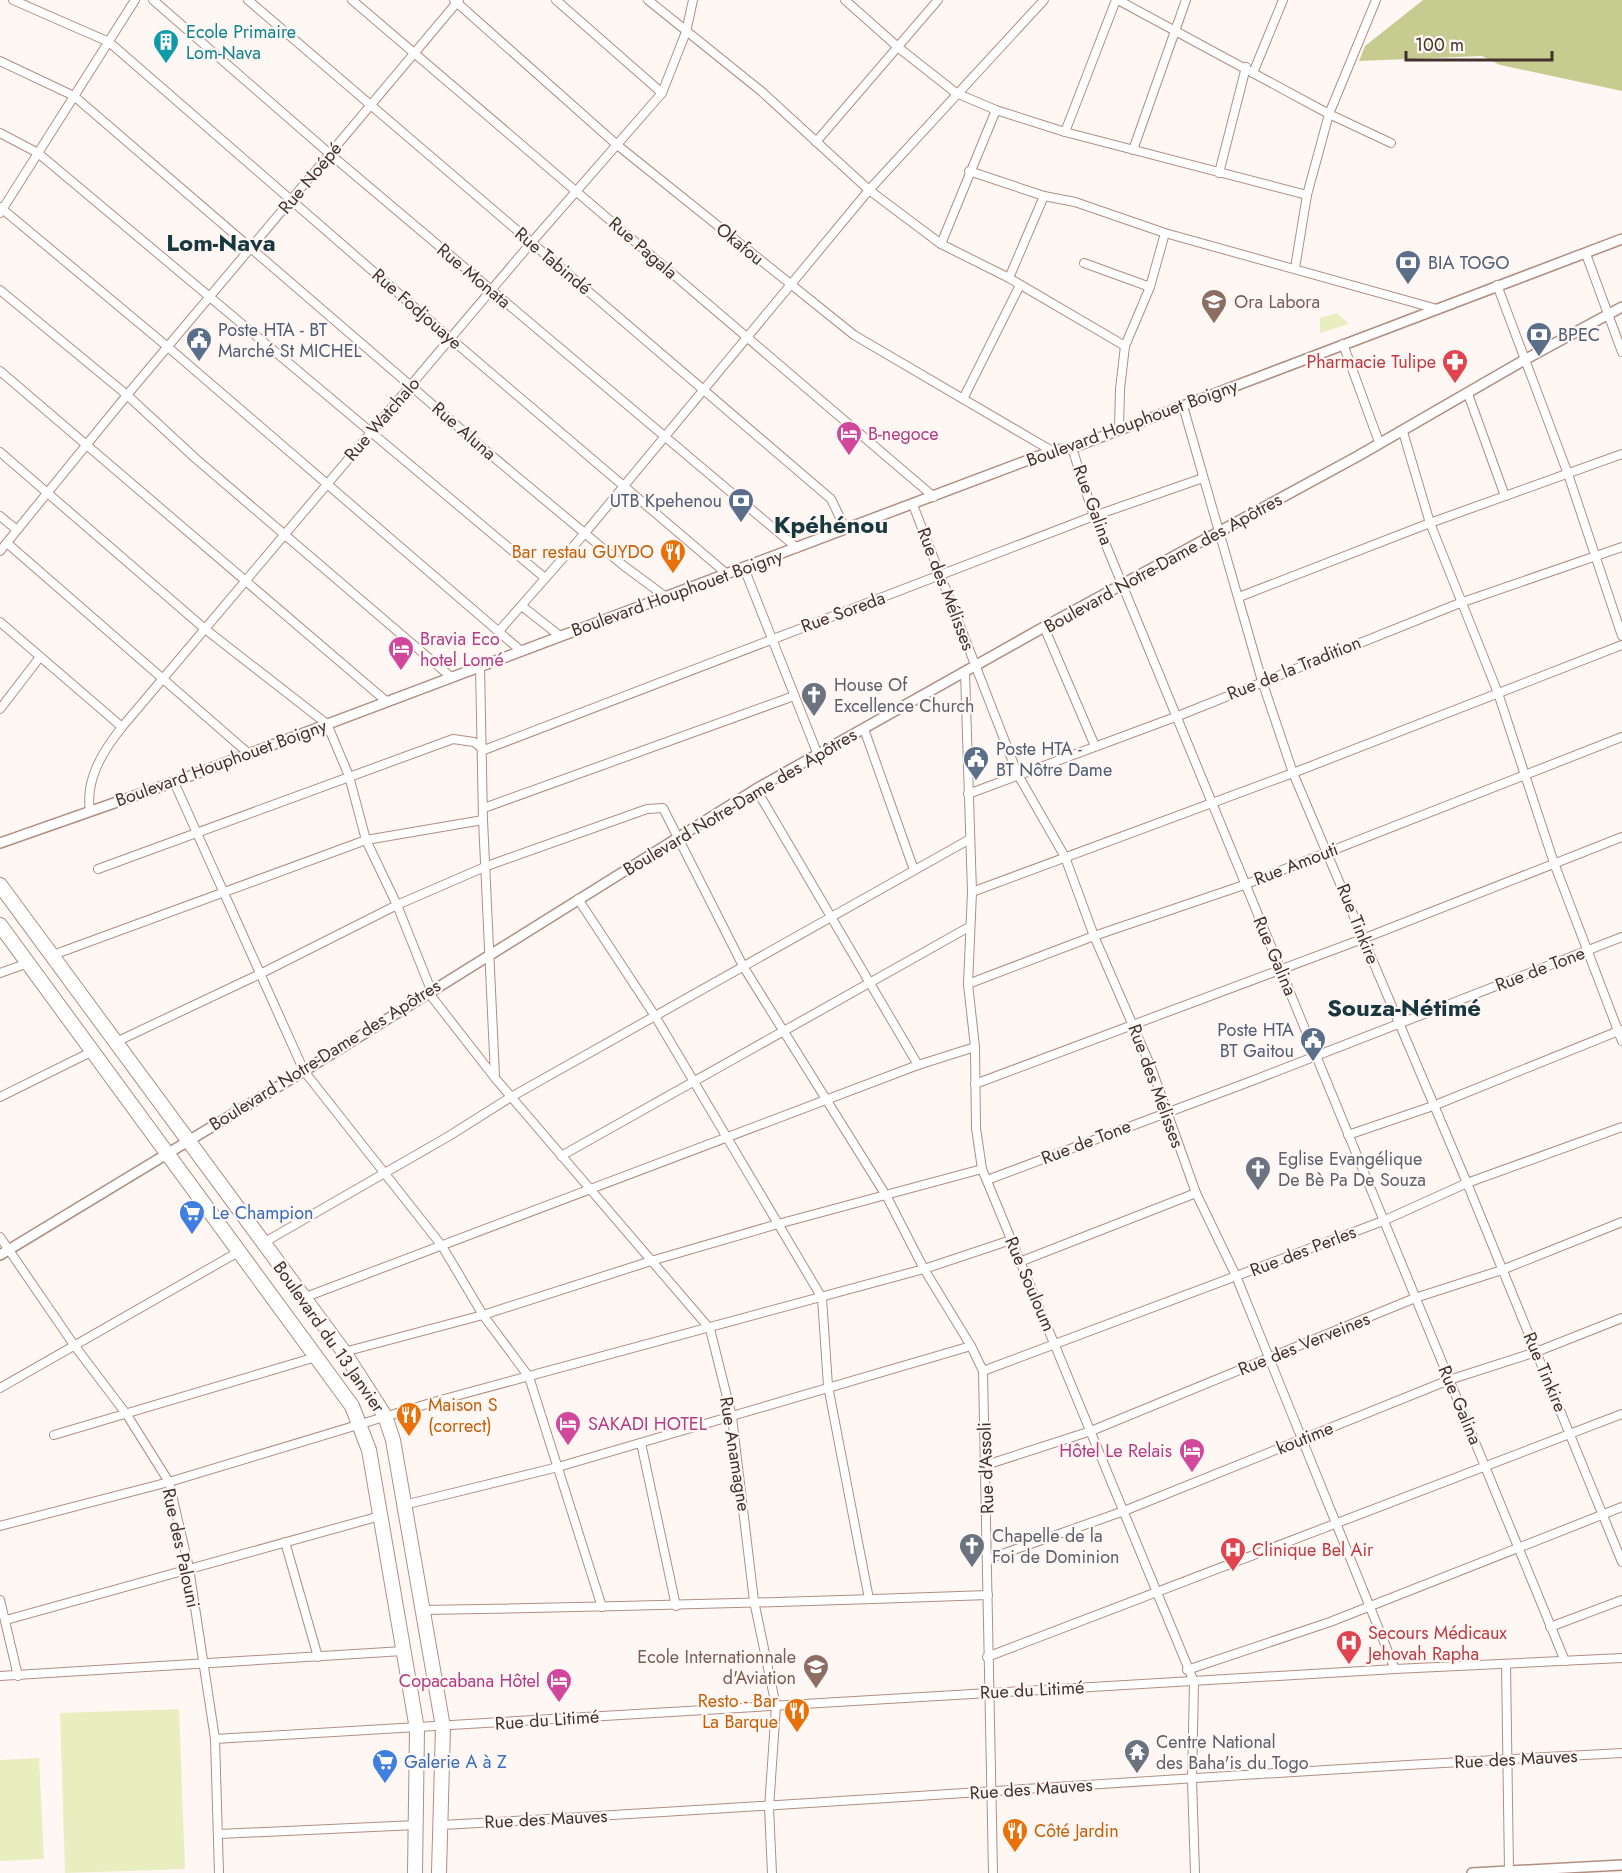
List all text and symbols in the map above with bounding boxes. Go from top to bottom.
place label: Ecole Primaire Lom-Nava [186,19,296,66]
scale bar [1406,24,1552,62]
building icon: Ecole Primaire Lom-Nava [151,27,181,65]
text: 100 m [1415,32,1464,58]
street label: Rue Noépé [272,136,348,220]
street label: Rue Pagala [603,211,683,285]
street label: Okafou [710,217,770,271]
street label: Rue Tabindé [509,221,597,301]
district label: Lom-Nava [166,225,276,260]
street label: Rue Monata [431,237,517,315]
bank icon: BIA TOGO [1393,248,1423,286]
place label: BIA TOGO [1428,250,1510,276]
street label: Rue Fodjouaye [366,262,468,356]
school or university icon: Ora Labora [1199,287,1229,325]
place label: Ora Labora [1234,289,1320,315]
place label: Poste HTA - BT Marché St MICHEL [218,317,362,364]
bank icon: BPEC [1524,320,1554,358]
place label: BPEC [1558,322,1600,348]
public building icon: Poste HTA - BT Marché St MICHEL [184,325,214,363]
pharmacy icon: Pharmacie Tulipe [1440,347,1470,385]
place label: Pharmacie Tulipe [1306,349,1436,375]
street label: Rue Watchalo [338,371,426,467]
street label: Boulevard Houphouet Boigny [1023,373,1241,473]
street label: Rue Aluna [426,396,502,466]
hotel icon: B-negoce [834,419,864,457]
place label: B-negoce [868,421,939,447]
street label: Rue Galina [1066,461,1120,549]
bank icon: UTB Kpehenou [726,486,756,524]
street label: Boulevard Notre-Dame des Apôtres [1039,487,1287,639]
place label: UTB Kpehenou [610,488,722,514]
district label: Kpéhénou [774,507,888,542]
street label: Rue des Mélisses [911,524,981,654]
restaurant icon: Bar restau GUYDO [658,537,688,575]
place label: Bar restau GUYDO [512,539,654,565]
street label: Boulevard Houphouet Boigny [568,543,786,643]
street label: Rue Soreda [797,585,889,639]
place label: Bravia Eco hotel Lomé [420,626,504,673]
street label: Rue de la Tradition [1223,629,1365,707]
hotel icon: Bravia Eco hotel Lomé [386,634,416,672]
place label: House Of Excellence Church [834,672,975,719]
church icon: House Of Excellence Church [799,680,829,718]
street label: Boulevard Houphouet Boigny [112,713,330,813]
street label: Boulevard Notre-Dame des Apôtres [618,722,862,882]
place label: Poste HTA - BT Nôtre Dame [996,736,1112,783]
public building icon: Poste HTA - BT Nôtre Dame [961,744,991,782]
street label: Rue Amouti [1250,836,1342,892]
street label: Rue Tinkire [1330,880,1386,968]
street label: Rue Galina [1247,912,1303,1000]
street label: Rue de Tone [1491,940,1589,998]
street label: Boulevard Notre-Dame des Apôtres [204,973,446,1137]
district label: Souza-Nétimé [1327,990,1481,1025]
place label: Poste HTA BT Gaitou [1217,1017,1294,1064]
street label: Rue des Mélisses [1122,1020,1190,1152]
public building icon: Poste HTA BT Gaitou [1298,1025,1328,1063]
street label: Rue de Tone [1037,1113,1135,1171]
place label: Eglise Evangélique De Bè Pa De Souza [1278,1146,1426,1193]
church icon: Eglise Evangélique De Bè Pa De Souza [1243,1154,1273,1192]
supermarket icon: Le Champion [177,1198,207,1236]
place label: Le Champion [212,1200,313,1226]
street label: Rue des Perles [1246,1219,1360,1283]
street label: Rue Souloum [998,1233,1062,1335]
street label: Boulevard du 13 Janvier [267,1256,392,1419]
street label: Rue des Verveines [1234,1306,1374,1382]
street label: Rue Tinkire [1517,1328,1573,1416]
street label: Rue Galina [1432,1361,1488,1449]
place label: Maison S (correct) [428,1392,498,1439]
street label: Rue Anamagne [713,1395,757,1513]
restaurant icon: Maison S (correct) [394,1400,424,1438]
hotel icon: SAKADI HOTEL [553,1409,583,1447]
place label: SAKADI HOTEL [588,1411,707,1437]
street label: koutime [1273,1415,1337,1461]
street label: Rue d'Assoli [971,1422,1001,1514]
hotel icon: Hôtel Le Relais [1177,1436,1207,1474]
place label: Hôtel Le Relais [1059,1438,1172,1464]
street label: Rue des Palouni [156,1486,206,1610]
place label: Chapelle de la Foi de Dominion [992,1523,1120,1570]
church icon: Chapelle de la Foi de Dominion [957,1531,987,1569]
hospital icon: Clinique Bel Air [1218,1535,1248,1573]
place label: Clinique Bel Air [1252,1537,1374,1563]
place label: Secours Médicaux Jehovah Rapha [1366,1620,1507,1667]
hospital icon: Secours Médicaux Jehovah Rapha [1334,1628,1364,1666]
place label: Ecole Internationnale d'Aviation [637,1644,796,1691]
school or university icon: Ecole Internationnale d'Aviation [801,1652,831,1690]
hotel icon: Copacabana Hôtel [544,1666,574,1704]
place label: Copacabana Hôtel [399,1668,540,1694]
street label: Rue du Litimé [979,1674,1085,1706]
place label: Resto - Bar La Barque [698,1688,779,1735]
restaurant icon: Resto - Bar La Barque [782,1696,812,1734]
street label: Rue du Litimé [494,1703,600,1737]
place label: Centre National des Baha'is du Togo [1156,1729,1309,1776]
temple icon: Centre National des Baha'is du Togo [1122,1737,1152,1775]
street label: Rue des Mauves [1454,1743,1578,1775]
supermarket icon: Galerie A à Z [370,1747,400,1785]
place label: Galerie A à Z [404,1749,507,1775]
street label: Rue des Mauves [969,1772,1093,1806]
street label: Rue des Mauves [484,1803,608,1835]
restaurant icon: Côté Jardin [1000,1816,1030,1854]
place label: Côté Jardin [1034,1818,1119,1844]

